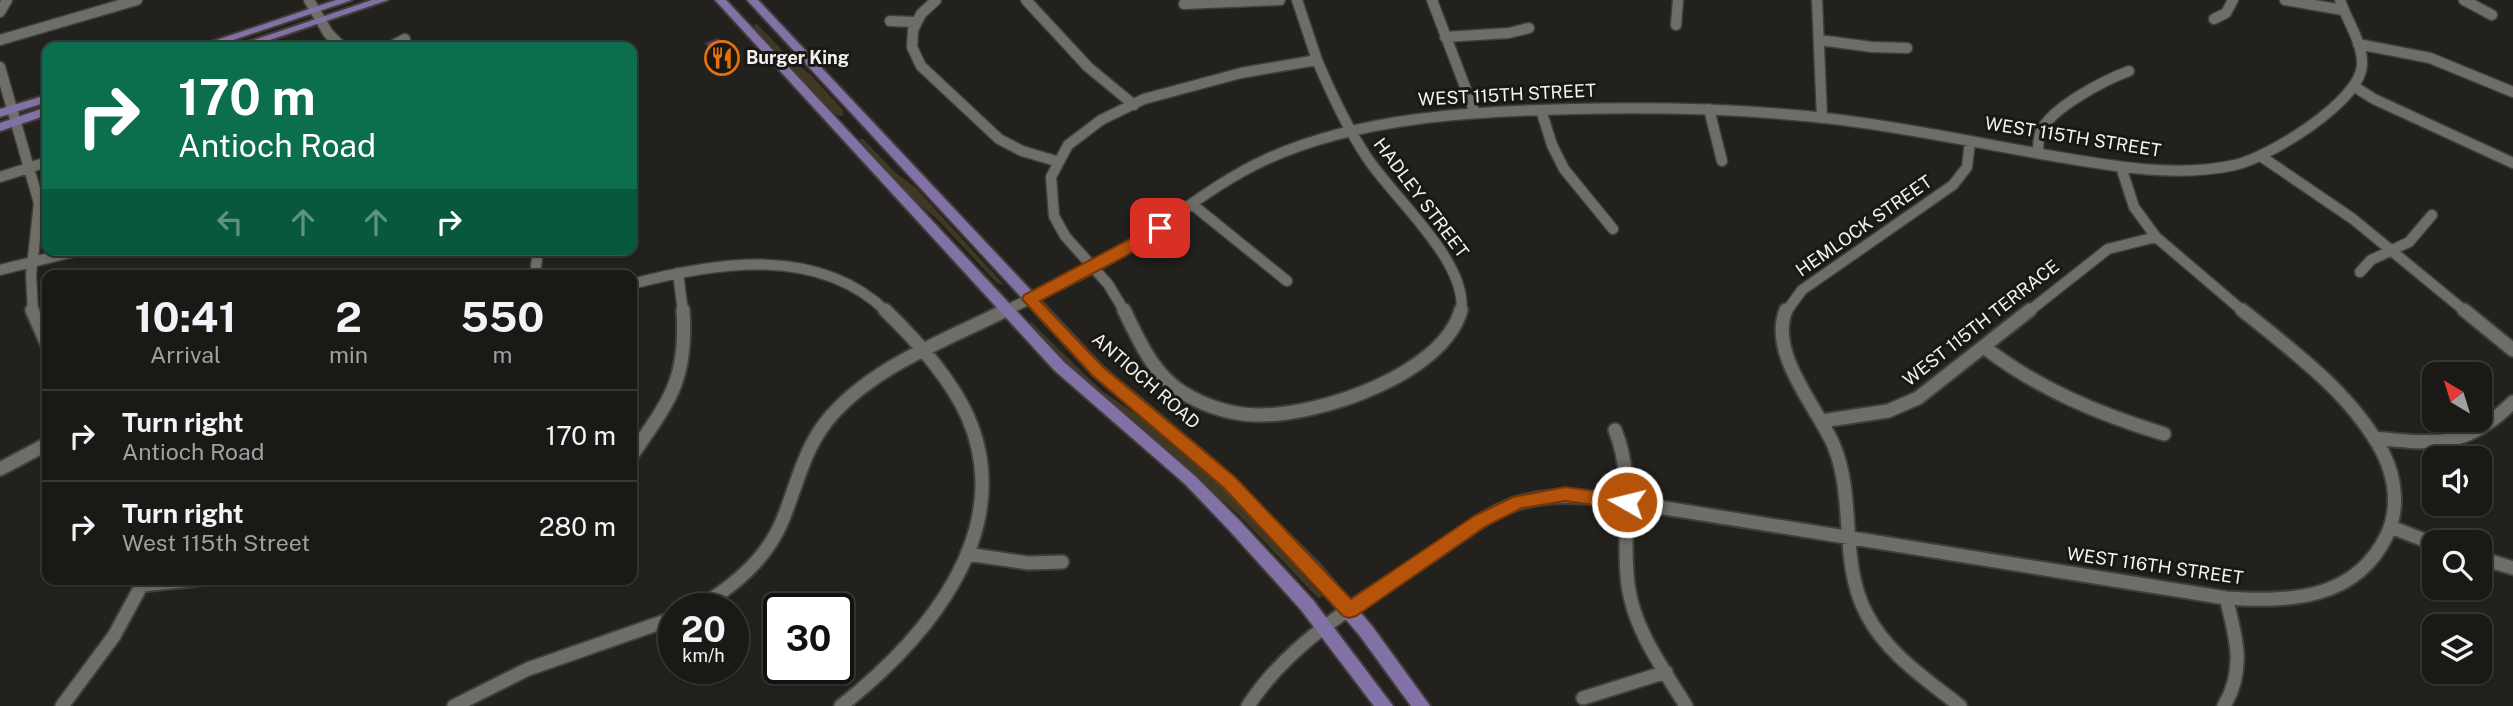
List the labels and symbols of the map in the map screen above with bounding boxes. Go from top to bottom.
restaurant icon: Burger King [703,39,741,77]
place label: Burger King [746,47,849,68]
street label: WEST 115TH STREET [1417,79,1597,110]
street label: WEST 115TH STREET [1983,112,2163,161]
street label: HADLEY STREET [1370,134,1473,262]
street label: HEMLOCK STREET [1792,171,1936,280]
pin [1130,198,1190,258]
street label: WEST 115TH TERRACE [1898,255,2063,390]
street label: ANTIOCH ROAD [1088,328,1204,433]
north arrow [2422,362,2492,432]
position arrow [1590,465,1664,539]
street label: WEST 116TH STREET [2065,543,2245,588]
speed limit sign: 30 [763,593,854,684]

